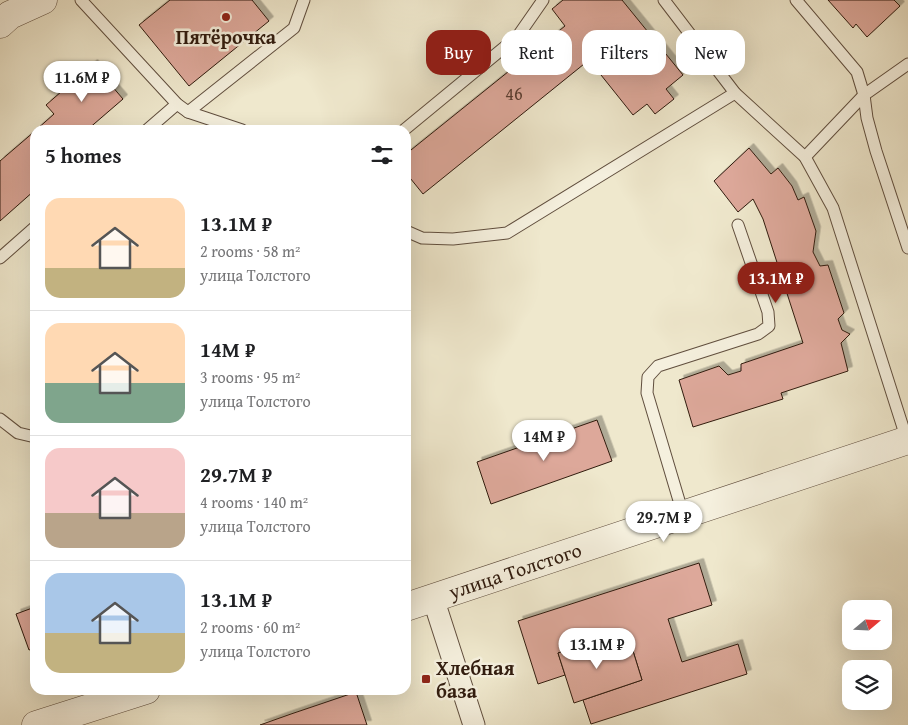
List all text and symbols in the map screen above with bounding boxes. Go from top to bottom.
marker: Пятёрочка [220,11,232,23]
place label: Пятёрочка [176,22,277,51]
chip: Buy [426,30,491,75]
chip: Rent [501,30,572,75]
chip: Filters [582,30,666,75]
chip: New [676,30,745,75]
pin: 11.6M ₽ [36,61,128,103]
text: 11.6M ₽ [55,65,109,89]
house number: 46 [505,80,523,107]
text: 5 homes [45,140,121,171]
icon: filters [368,141,396,169]
text: 13.1M ₽ [200,208,272,239]
icon: home [85,218,145,278]
text: 2 rooms · 58 m² [200,239,300,263]
pin: 13.1M ₽ [730,262,822,304]
text: улица Толстого [200,263,311,287]
text: 13.1M ₽ [749,266,803,290]
text: 14M ₽ [200,334,255,365]
icon: home [85,343,145,403]
text: 3 rooms · 95 m² [200,365,300,389]
text: улица Толстого [200,389,311,413]
pin: 14M ₽ [509,420,579,462]
text: 14M ₽ [523,424,565,448]
text: 29.7M ₽ [200,459,272,490]
icon: home [85,468,145,528]
text: 4 rooms · 140 m² [200,490,308,514]
pin: 29.7M ₽ [618,500,710,543]
text: 29.7M ₽ [637,505,691,529]
text: улица Толстого [200,514,311,538]
street label: улица Толстого [444,535,585,606]
text: 13.1M ₽ [200,584,272,615]
icon: home [85,593,145,653]
north arrow [842,600,892,650]
map controls [842,600,892,710]
text: 2 rooms · 60 m² [200,615,300,639]
pin: 13.1M ₽ [551,628,643,670]
text: 13.1M ₽ [570,632,624,656]
text: улица Толстого [200,639,311,663]
place label: Хлебная база [436,653,515,705]
button: layers [842,660,892,710]
marker: Хлебная база [420,673,432,685]

